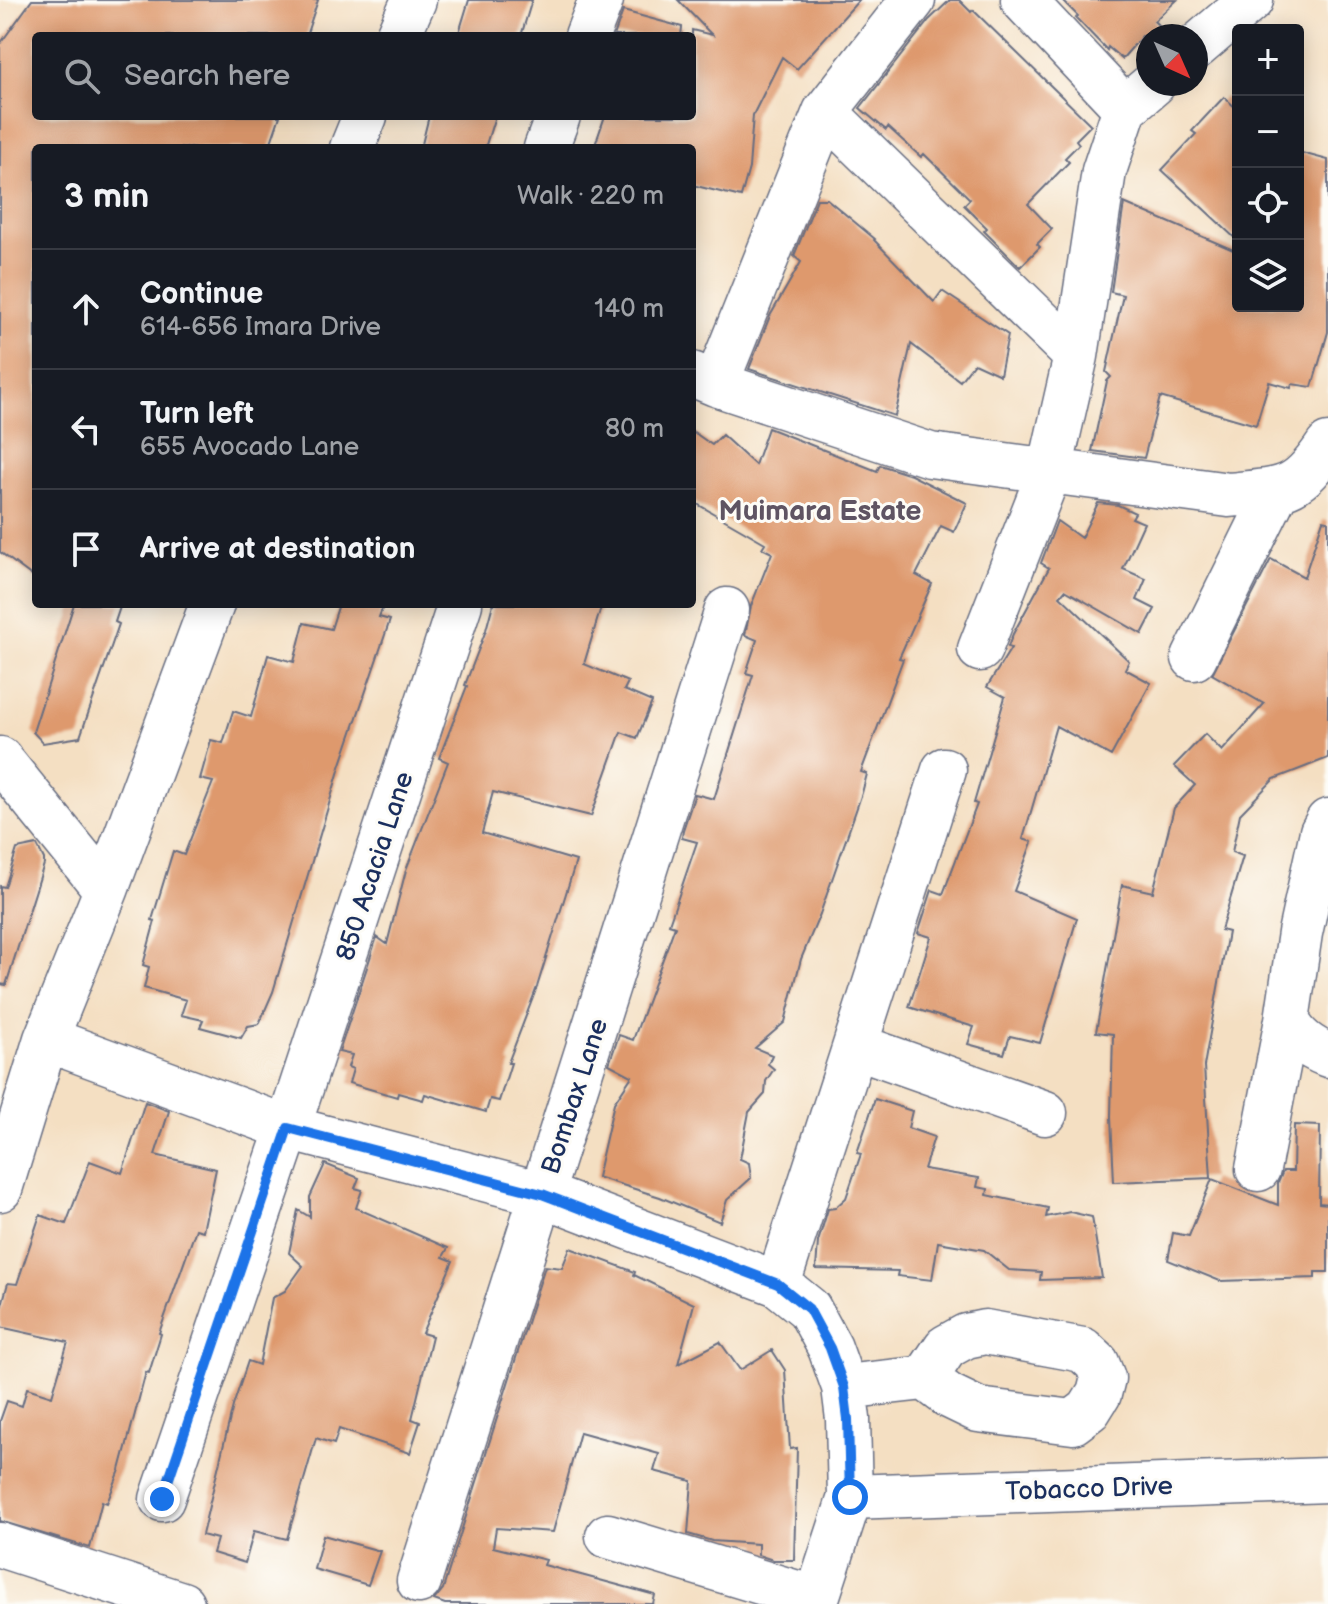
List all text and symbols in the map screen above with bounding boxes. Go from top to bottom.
north arrow [1136,24,1208,96]
map controls [1232,24,1304,312]
button: + [1232,24,1304,96]
search box [32,32,696,120]
icon: search [60,54,104,98]
text: Search here [124,58,290,94]
button: − [1232,96,1304,168]
button: locate [1232,168,1304,240]
text: 3 min [64,176,149,217]
text: Walk · 220 m [517,181,664,212]
button: layers [1232,240,1304,312]
text: Continue [140,276,263,312]
icon: ahead [64,287,108,331]
text: 140 m [594,294,664,325]
text: 614-656 Imara Drive [140,312,381,343]
text: Turn left [140,396,254,432]
icon: left [64,407,108,451]
text: 80 m [605,414,664,445]
text: 655 Avocado Lane [140,432,359,463]
district label: Muimara Estate [719,495,921,528]
icon: arrive [64,527,108,571]
text: Arrive at destination [140,531,416,567]
street label: 850 Acacia Lane [330,768,421,965]
street label: Bombax Lane [536,1015,615,1178]
street label: Tobacco Drive [1005,1471,1173,1508]
route start [832,1479,868,1515]
route end [144,1481,180,1517]

